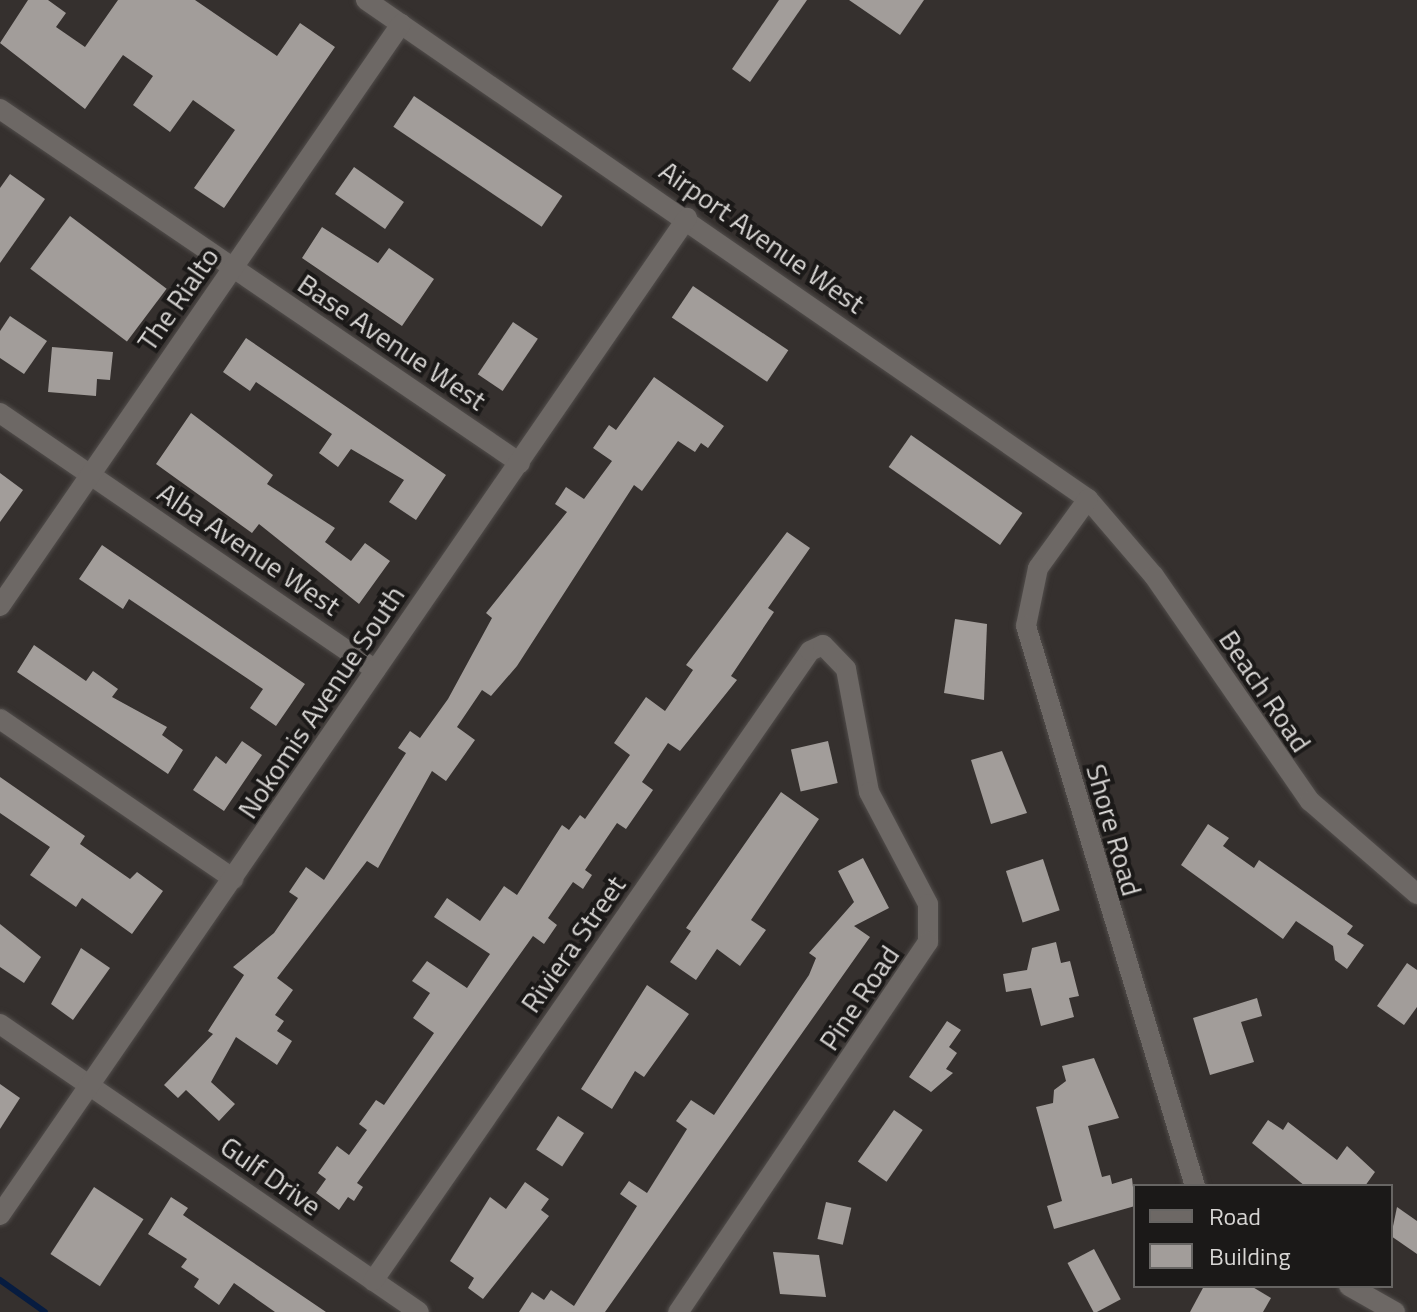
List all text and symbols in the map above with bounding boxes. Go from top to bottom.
street label: Airport Avenue West [653,154,871,320]
street label: The Rialto [130,241,226,357]
street label: Base Avenue West [292,267,492,417]
street label: Alba Avenue West [151,476,347,622]
street label: Nokomis Avenue South [231,579,411,825]
street label: Beach Road [1212,624,1318,758]
street label: Shore Road [1079,760,1149,900]
street label: Riviera Street [514,869,632,1019]
street label: Pine Road [812,939,906,1057]
street label: Gulf Drive [214,1129,328,1223]
legend [1133,1184,1393,1288]
text: Road [1209,1198,1261,1234]
text: Building [1209,1238,1291,1274]

